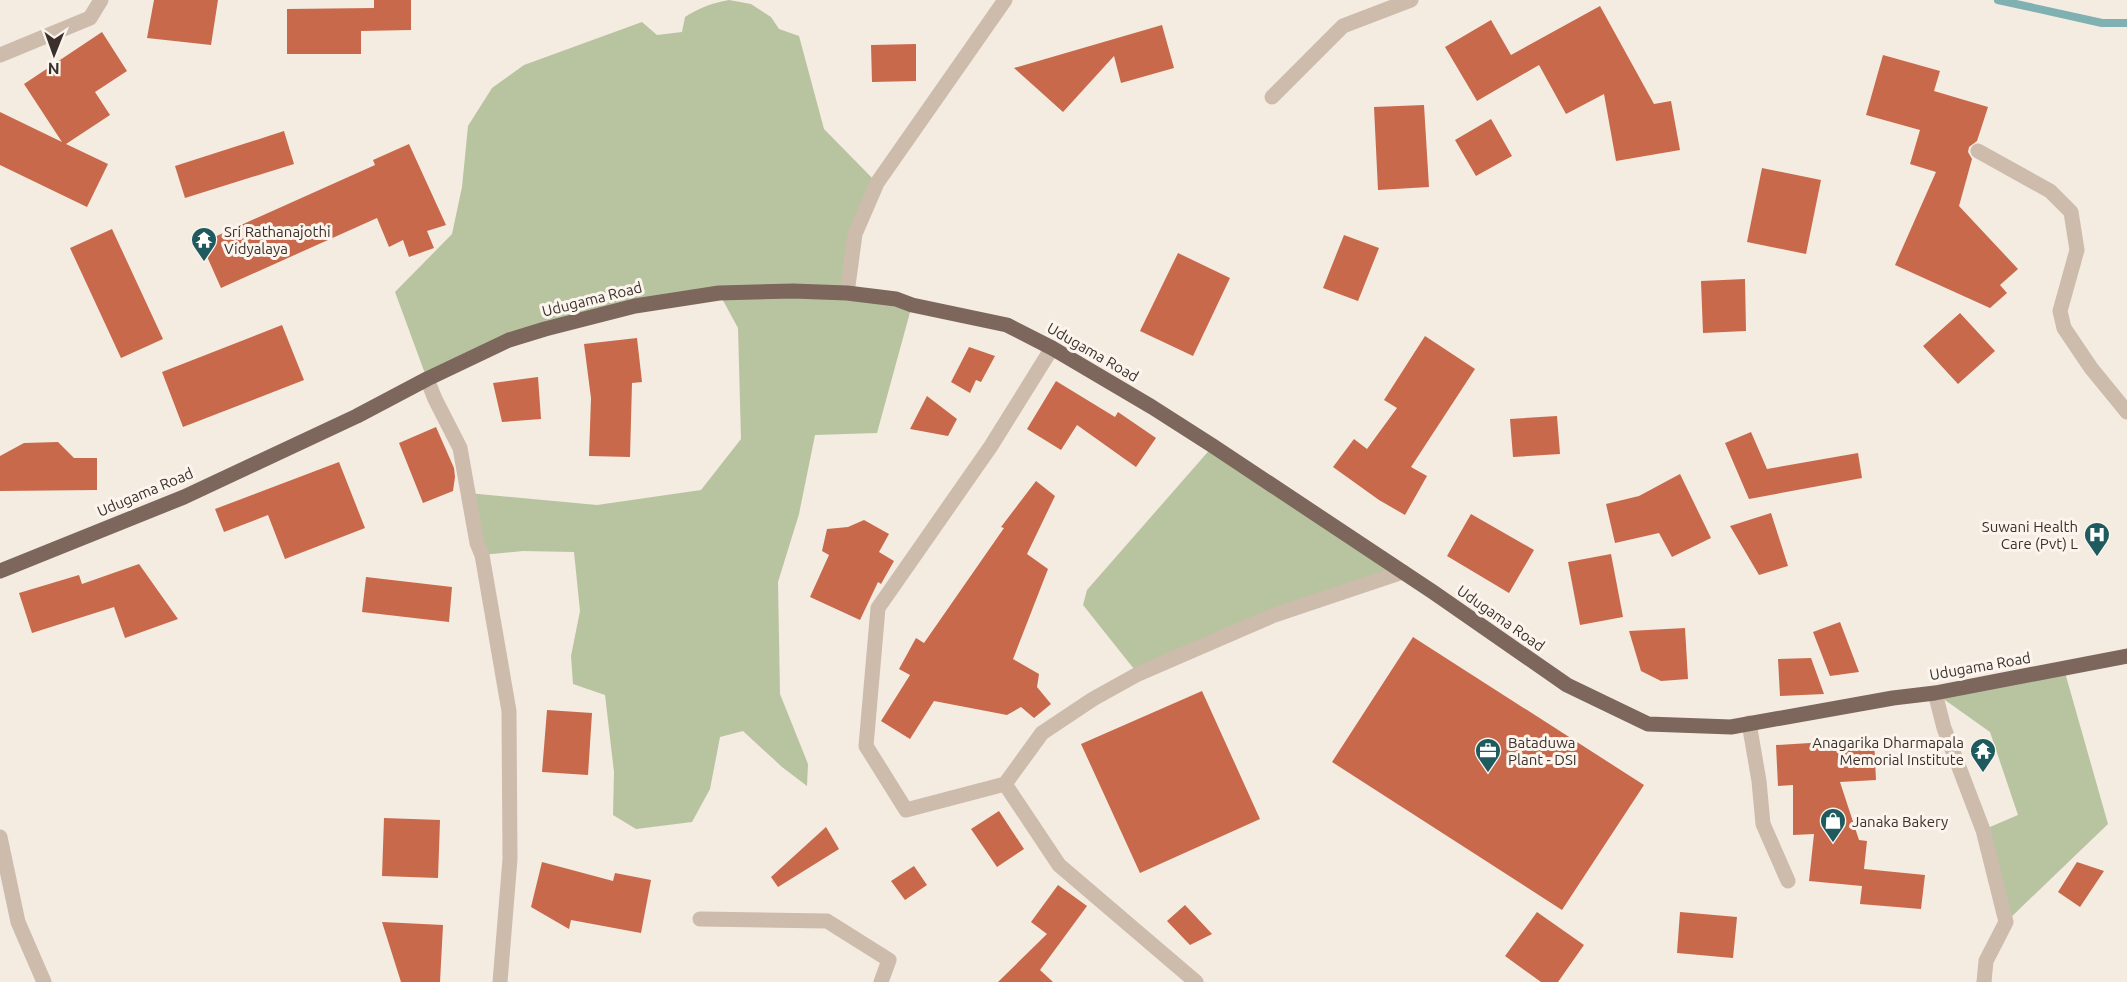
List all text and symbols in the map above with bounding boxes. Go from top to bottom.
north arrow [24,24,84,84]
text: N [48,60,60,78]
place label: Sri Rathanajothi Vidyalaya [224,223,331,257]
temple icon: Sri Rathanajothi Vidyalaya [189,225,219,263]
street label: Udugama Road [540,278,644,320]
street label: Udugama Road [1044,319,1142,385]
street label: Udugama Road [94,464,196,520]
place label: Suwani Health Care (Pvt) L [1982,518,2078,552]
hospital icon: Suwani Health Care (Pvt) L [2082,520,2112,558]
street label: Udugama Road [1454,582,1548,654]
street label: Udugama Road [1928,649,2032,683]
place label: Bataduwa Plant - DSI [1508,734,1577,768]
place label: Anagarika Dharmapala Memorial Institute [1812,734,1964,768]
office icon: Bataduwa Plant - DSI [1473,736,1503,774]
temple icon: Anagarika Dharmapala Memorial Institute [1968,736,1998,774]
shop icon: Janaka Bakery [1818,806,1848,844]
place label: Janaka Bakery [1852,813,1948,830]

